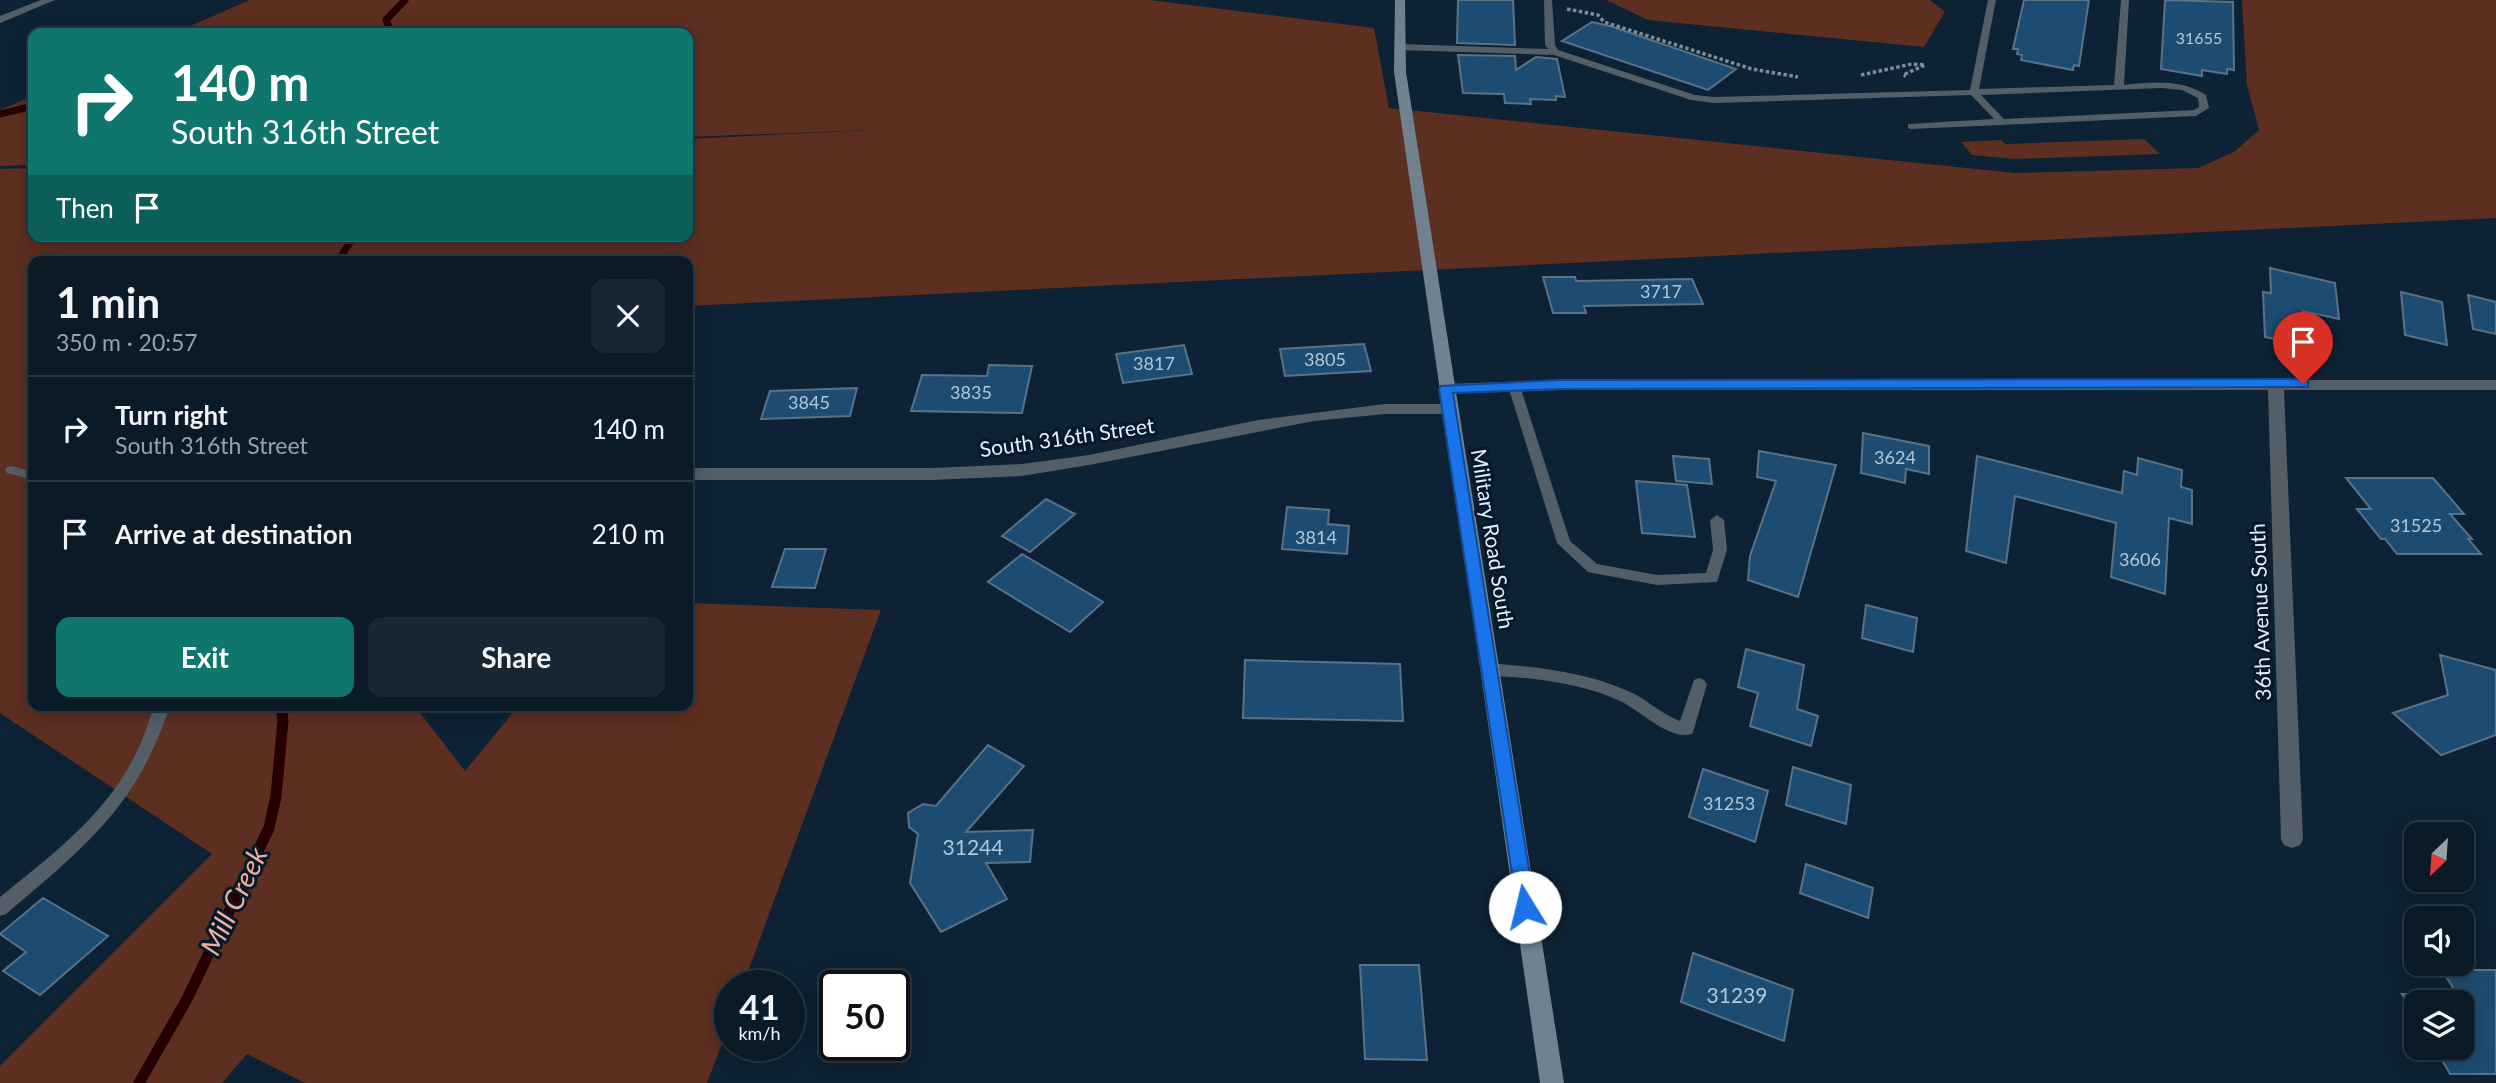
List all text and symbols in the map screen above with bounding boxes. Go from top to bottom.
house number: 31655 [2176,28,2222,47]
text: 140 m [171,53,309,111]
icon: right [56,56,147,147]
text: South 316th Street [171,112,439,151]
icon: arrive [128,189,166,227]
text: Then [56,192,114,224]
text: 1 min [56,277,160,327]
button: close [591,279,665,353]
house number: 3717 [1640,280,1682,302]
pin [2273,312,2333,384]
icon: arrive [2284,323,2322,361]
text: 350 m · 20:57 [56,328,198,356]
house number: 3805 [1304,348,1346,370]
house number: 3817 [1133,352,1175,374]
house number: 3835 [950,381,992,403]
house number: 3845 [788,391,830,413]
text: Turn right [115,399,228,431]
icon: right [56,410,94,448]
street label: South 316th Street [978,412,1156,461]
text: 140 m [592,413,665,445]
text: South 316th Street [115,431,308,459]
house number: 3624 [1874,446,1916,468]
street label: Military Road South [1467,447,1520,631]
house number: 31525 [2390,514,2442,536]
icon: arrive [56,515,94,553]
text: Arrive at destination [115,518,352,550]
text: 210 m [592,518,665,550]
street label: 36th Avenue South [2244,523,2275,701]
house number: 3814 [1295,526,1337,548]
house number: 3606 [2119,548,2161,570]
button: Exit [56,617,354,697]
button: Share [368,617,665,697]
house number: 31253 [1703,792,1755,814]
north arrow [2404,822,2474,892]
map controls [2404,822,2474,1060]
house number: 31244 [943,834,1003,859]
water label: Mill Creek [192,840,274,960]
position arrow [1488,870,1562,944]
button: sound [2404,906,2474,976]
speed limit sign: 50 [819,970,910,1061]
house number: 31239 [1707,982,1767,1007]
text: 41 [739,985,780,1027]
button: layers [2404,990,2474,1060]
text: km/h [738,1022,781,1044]

